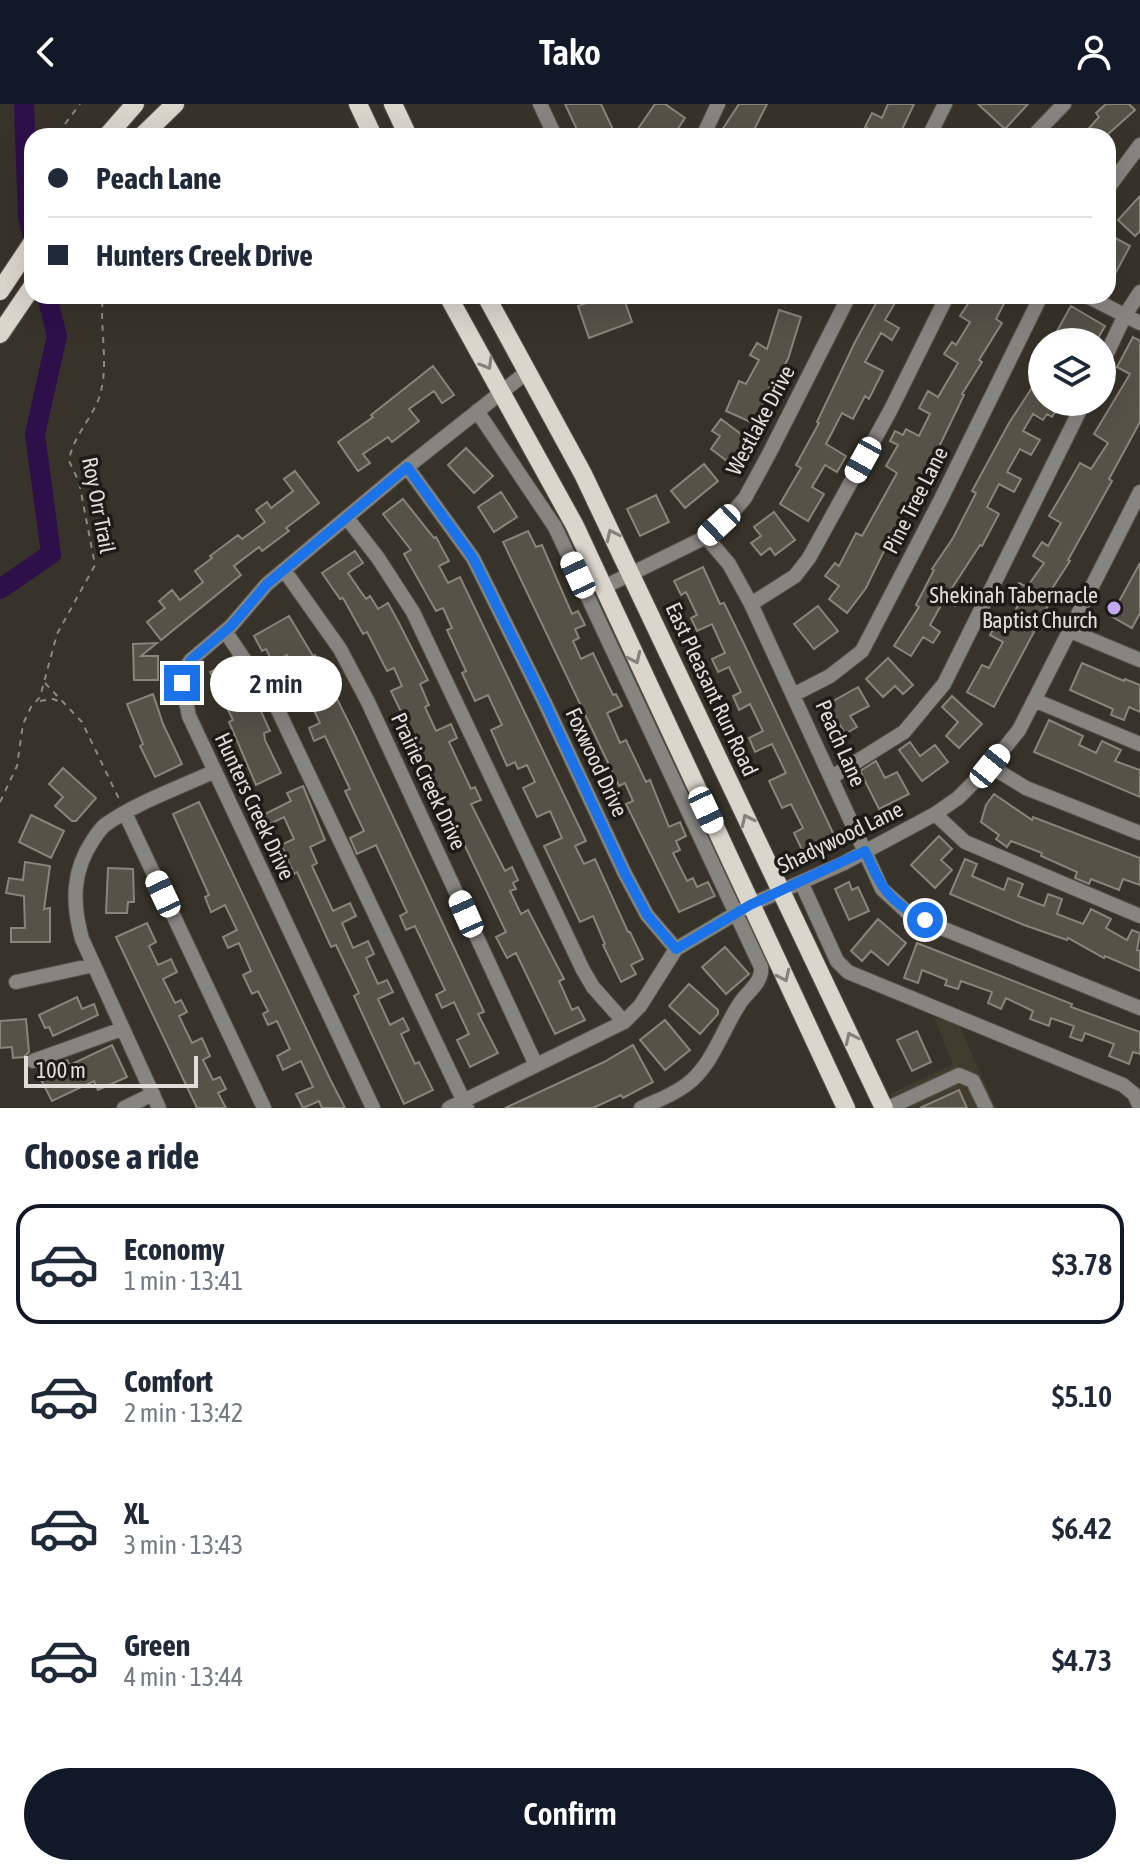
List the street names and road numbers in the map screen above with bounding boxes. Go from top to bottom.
street label: Westlake Drive [720,361,800,479]
street label: Pine Tree Lane [877,442,953,558]
street label: Roy Orr Trail [77,455,121,556]
street label: East Pleasant Run Road [660,598,764,780]
street label: Peach Lane [810,696,872,790]
street label: Foxwood Drive [560,703,634,821]
street label: Prairie Creek Drive [386,708,472,854]
street label: Hunters Creek Drive [210,728,300,884]
street label: Shadywood Lane [773,795,907,879]

